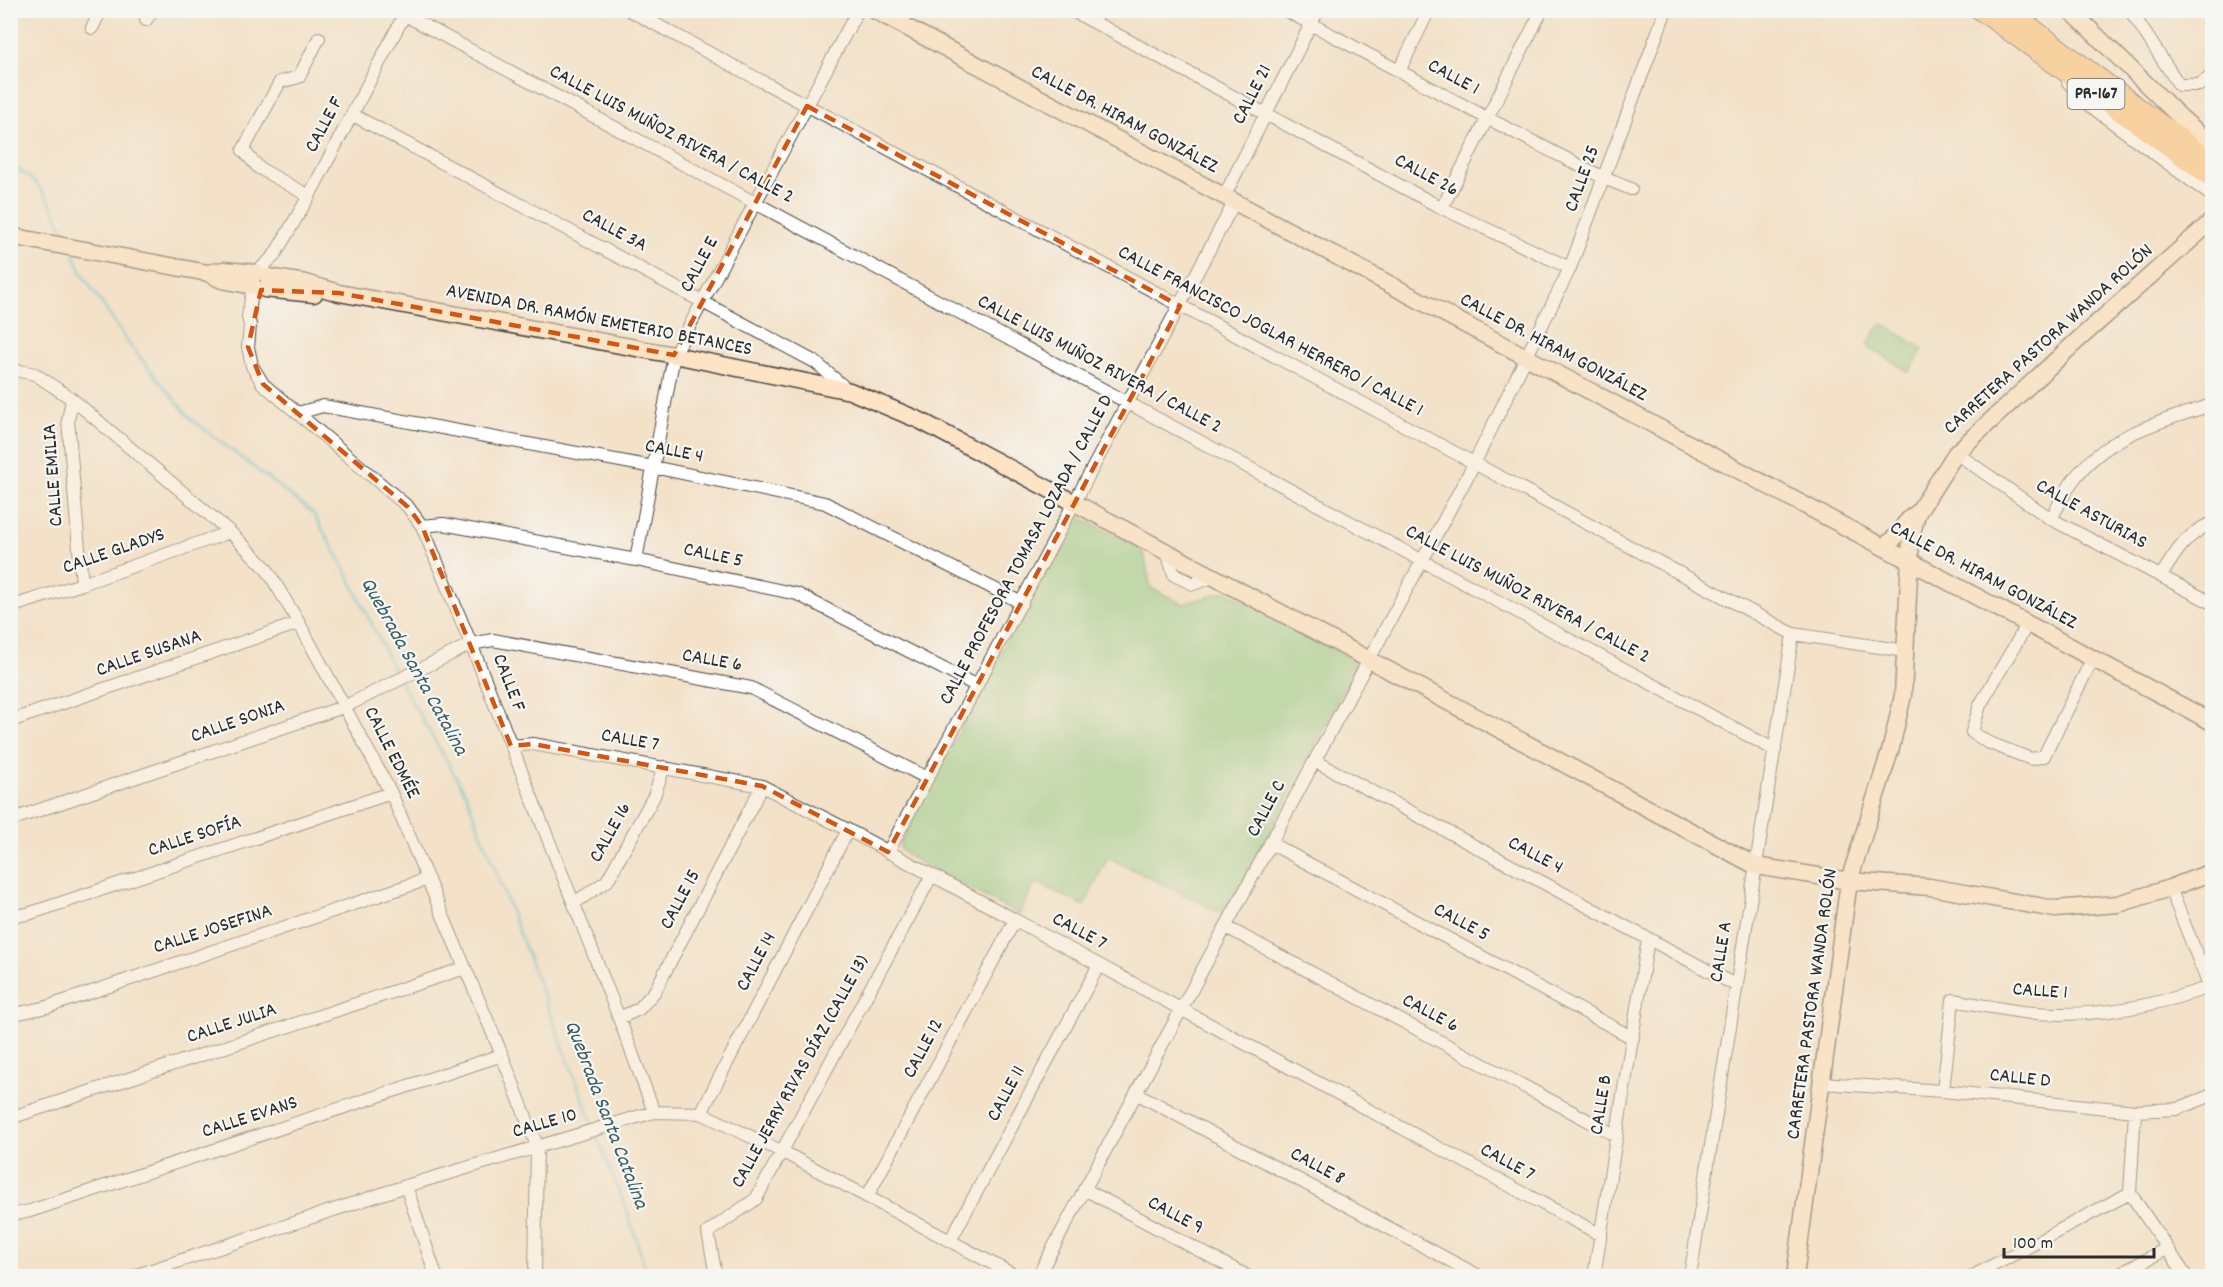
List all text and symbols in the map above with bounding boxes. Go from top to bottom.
street label: CALLE 1 [1422,53,1484,103]
street label: CALLE LUIS MUÑOZ RIVERA / CALLE 2 [544,58,798,212]
street label: CALLE DR. HIRAM GONZÁLEZ [1025,59,1223,181]
street label: CALLE 21 [1226,60,1280,130]
road number: PR-167 [2068,79,2124,109]
street label: CALLE F [299,92,351,158]
street label: CALLE 25 [1558,142,1608,216]
street label: CALLE 26 [1389,147,1463,205]
street label: CALLE 3A [576,202,652,260]
street label: CALLE E [674,232,726,298]
street label: CARRETERA PASTORA WANDA ROLÓN [1938,238,2160,442]
street label: CALLE FRANCISCO JOGLAR HERRERO / CALLE 1 [1112,239,1428,425]
street label: AVENIDA DR. RAMÓN EMETERIO BETANCES [444,278,754,364]
street label: CALLE DR. HIRAM GONZÁLEZ [1454,287,1652,409]
street label: CALLE LUIS MUÑOZ RIVERA / CALLE 2 [972,288,1226,442]
street label: CALLE PROFESORA TOMASA LOZADA / CALLE D [933,390,1121,710]
street label: CALLE EMILIA [36,423,72,527]
street label: CALLE 4 [642,433,706,471]
street label: CALLE ASTURIAS [2030,473,2152,557]
street label: CALLE DR. HIRAM GONZÁLEZ [1884,515,2082,637]
street label: CALLE LUIS MUÑOZ RIVERA / CALLE 2 [1400,518,1654,672]
street label: CALLE GLADYS [59,521,169,583]
street label: CALLE 5 [681,536,745,576]
water label: Quebrada Santa Catalina [352,573,475,762]
street label: CALLE SUSANA [93,623,206,685]
street label: CALLE 6 [680,642,744,680]
street label: CALLE F [484,650,532,716]
street label: CALLE SONIA [187,693,289,751]
street label: CALLE EDMÉE [356,702,426,804]
street label: CALLE 7 [599,722,661,760]
street label: CALLE C [1240,776,1294,842]
street label: CALLE 16 [583,798,639,868]
street label: CALLE SOFÍA [145,809,245,865]
street label: CALLE 4 [1502,830,1568,882]
street label: CALLE 15 [654,865,708,935]
street label: CARRETERA PASTORA WANDA ROLÓN [1780,867,1846,1141]
street label: CALLE 5 [1428,897,1494,949]
street label: CALLE JOSEFINA [150,898,276,962]
street label: CALLE 7 [1047,906,1111,958]
street label: CALLE A [1703,919,1741,985]
street label: CALLE 14 [730,927,784,997]
street label: CALLE JERRY RIVAS DÍAZ (CALLE 13) [725,950,877,1194]
street label: CALLE 1 [2011,976,2069,1008]
street label: CALLE 6 [1397,987,1463,1041]
street label: CALLE JULIA [183,996,281,1052]
street label: CALLE 12 [897,1014,951,1084]
water label: Quebrada Santa Catalina [555,1017,655,1214]
street label: CALLE 11 [981,1061,1033,1127]
street label: CALLE D [1988,1062,2052,1096]
street label: CALLE B [1583,1073,1621,1137]
street label: CALLE EVANS [199,1089,301,1147]
street label: CALLE 10 [509,1101,581,1147]
street label: CALLE 7 [1475,1137,1539,1189]
street label: CALLE 8 [1284,1141,1350,1193]
street label: CALLE 9 [1142,1190,1208,1242]
scale bar [2004,1221,2154,1259]
text: 100 m [2013,1232,2053,1257]

